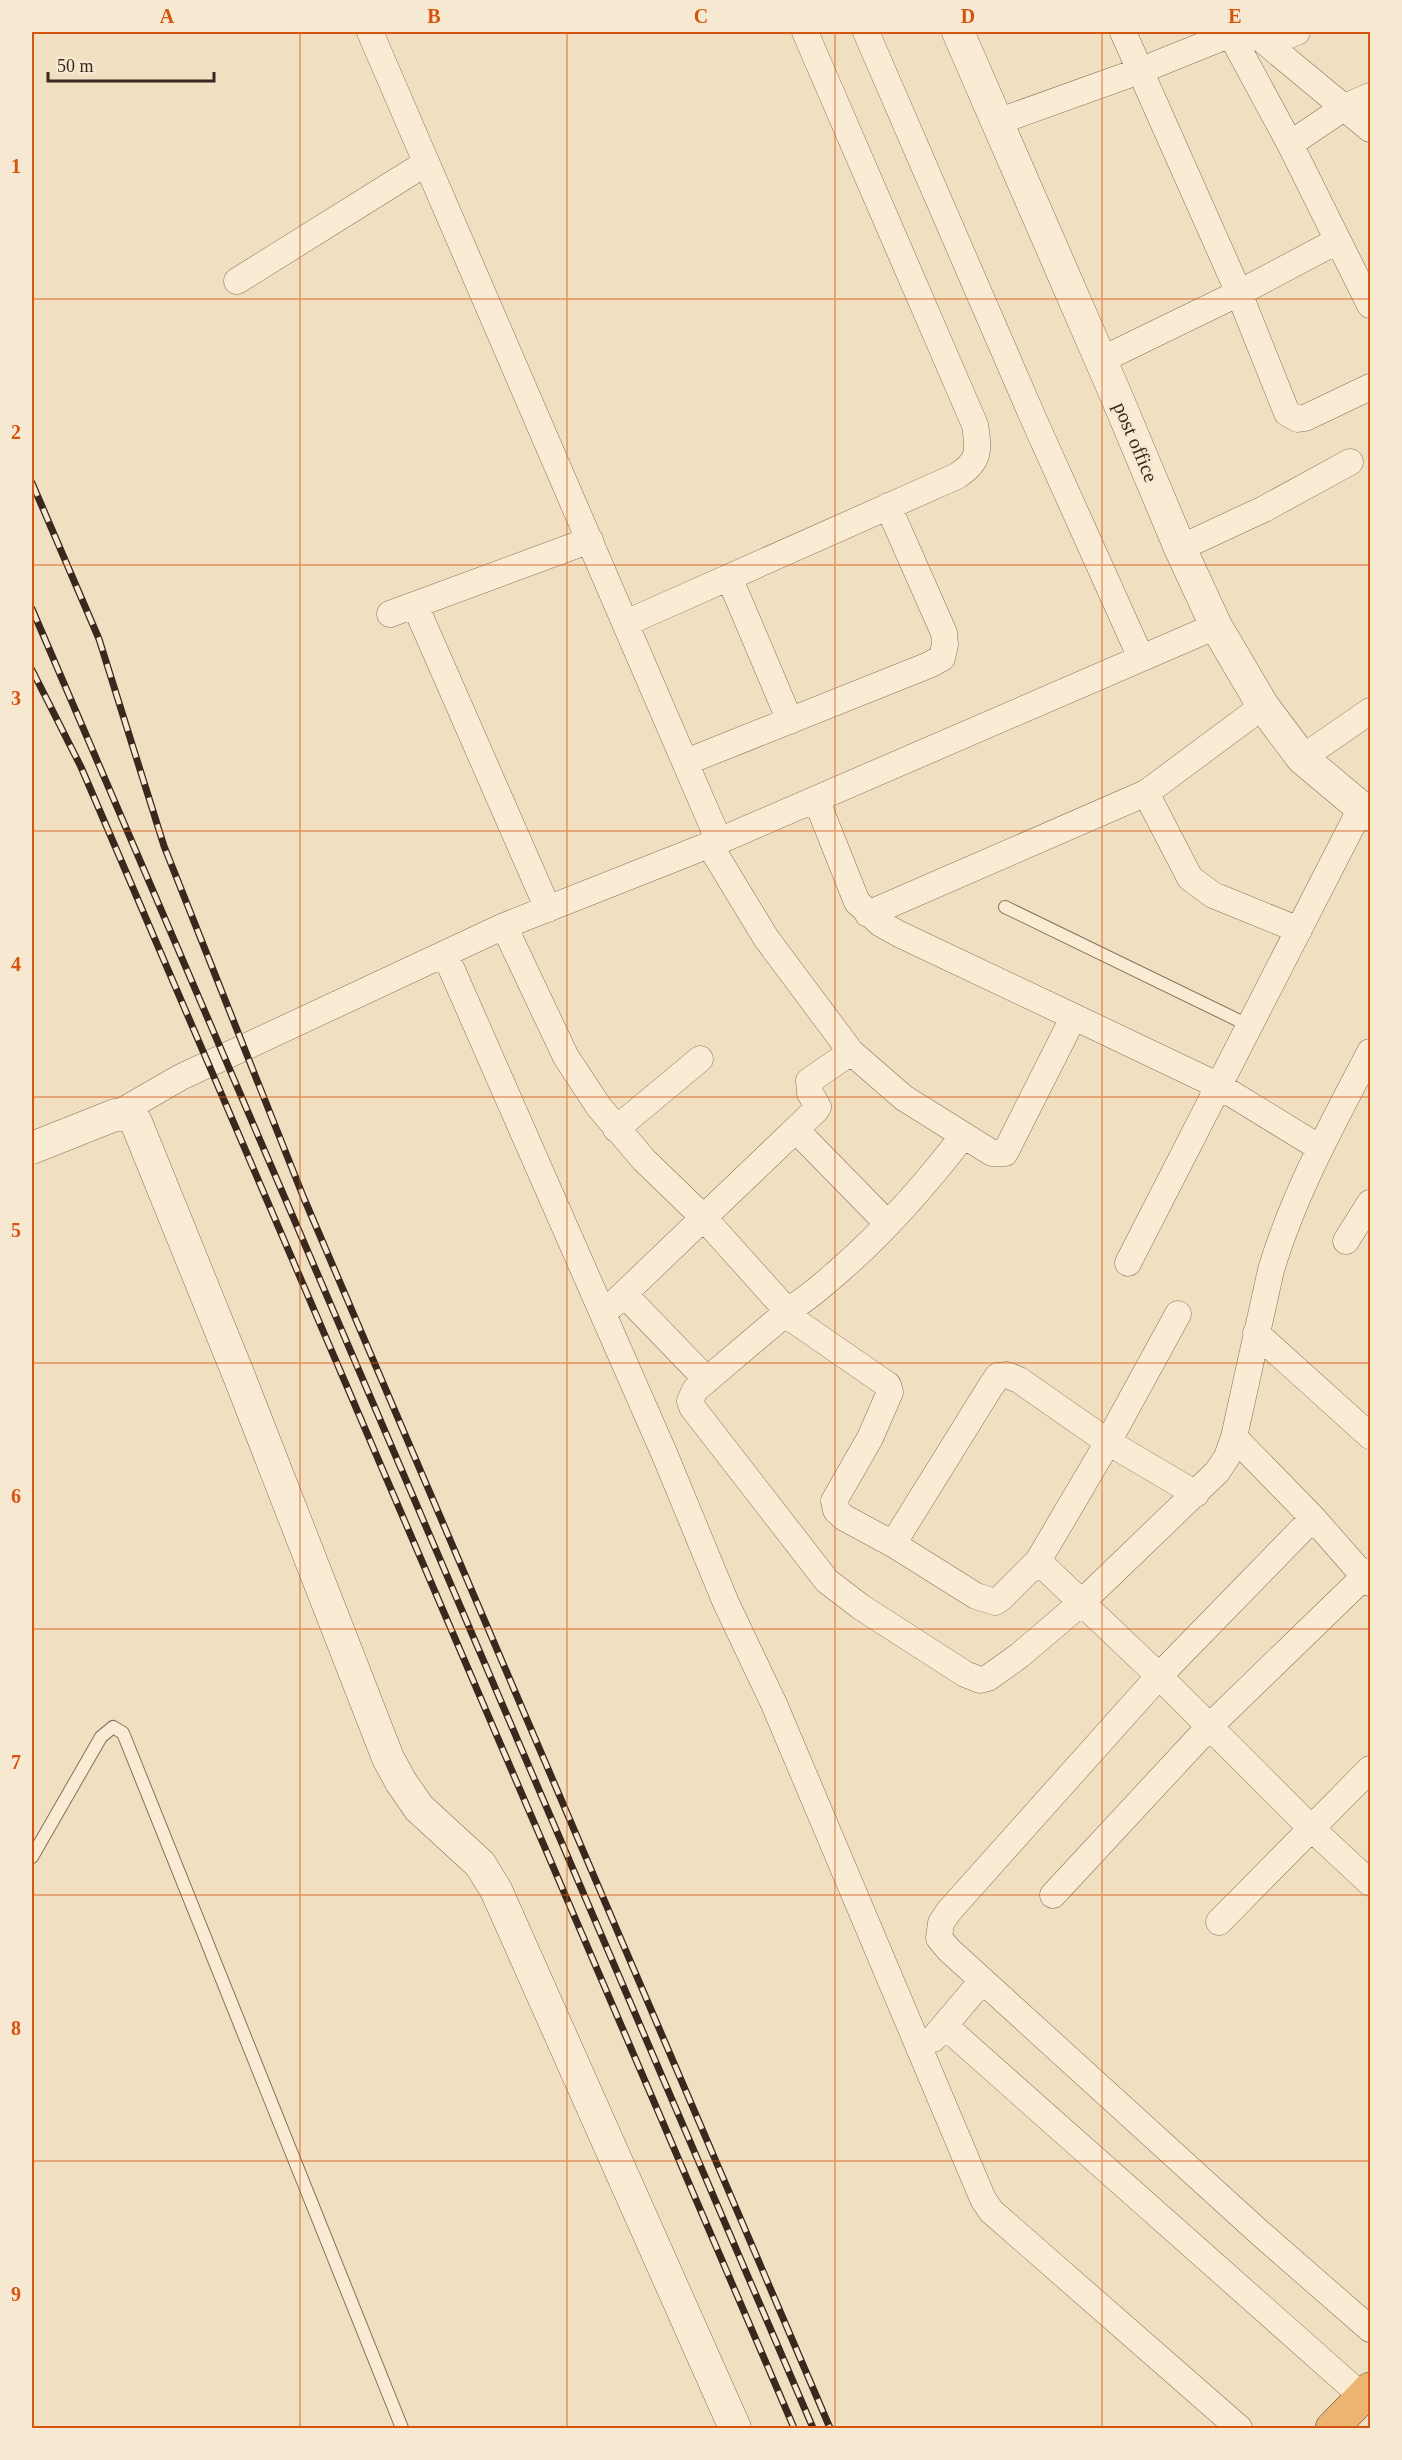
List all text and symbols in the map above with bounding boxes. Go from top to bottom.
text: A [160,5,175,27]
text: B [427,5,441,27]
text: C [694,5,708,27]
text: D [961,5,975,27]
text: E [1228,5,1242,27]
scale bar [48,45,214,83]
text: 50 m [57,56,94,76]
text: 1 [11,155,21,177]
street label: post office [1108,399,1163,486]
text: 2 [11,421,21,443]
text: 3 [11,687,21,709]
text: 4 [11,953,21,975]
text: 5 [11,1219,21,1241]
text: 6 [11,1485,21,1507]
text: 7 [11,1751,21,1773]
text: 8 [11,2017,21,2039]
text: 9 [11,2283,21,2305]

